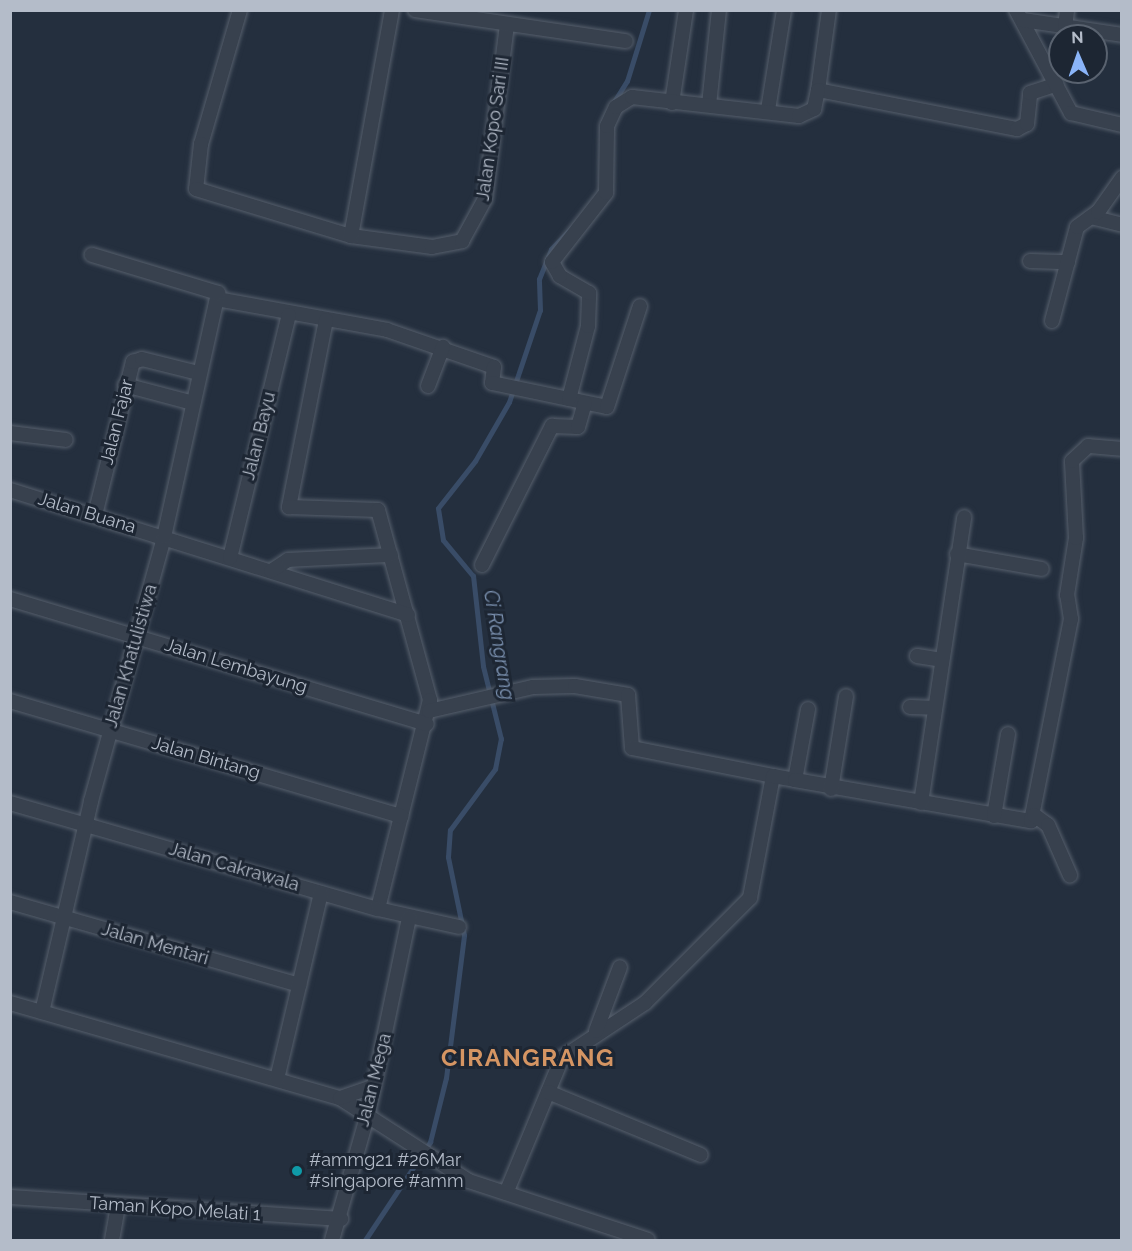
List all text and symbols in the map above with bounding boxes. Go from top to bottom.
north arrow [1048,24,1108,84]
text: N [1071,28,1084,47]
street label: Jalan Kopo Sari III [472,56,514,202]
street label: Jalan Fajar [96,377,138,467]
street label: Jalan Bayu [238,390,280,482]
street label: Jalan Buana [36,488,138,538]
street label: Jalan Khatulistiwa [100,582,162,730]
water label: Ci Rangrang [478,588,520,702]
street label: Jalan Lembayung [162,634,310,698]
street label: Jalan Bintang [149,732,263,784]
street label: Jalan Cakrawala [166,838,302,896]
street label: Jalan Mentari [99,918,211,970]
street label: Jalan Mega [352,1031,396,1129]
district label: CIRANGRANG [441,1044,615,1072]
place label: #ammg21 #26Mar #singapore #amm [309,1150,463,1192]
marker: #ammg21 #26Mar #singapore #amm [290,1164,304,1178]
street label: Taman Kopo Melati 1 [89,1192,261,1226]

